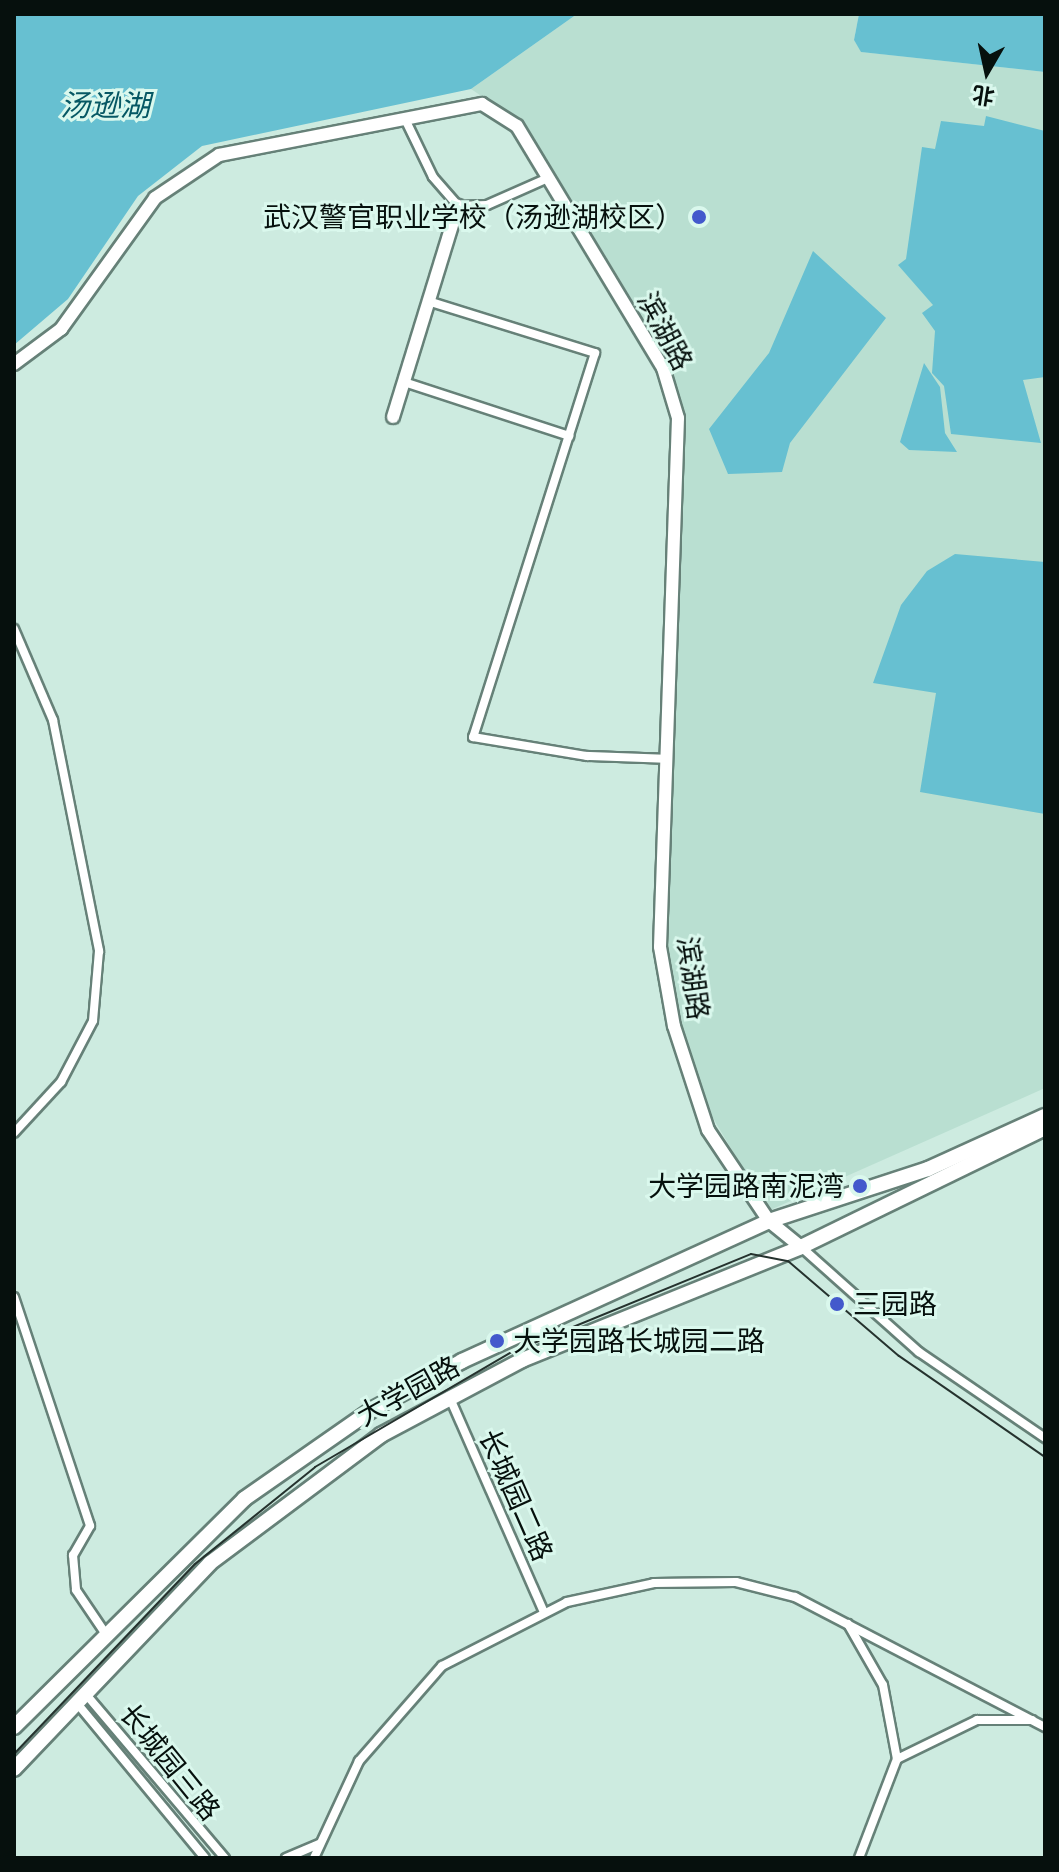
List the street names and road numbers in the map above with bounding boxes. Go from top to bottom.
street label: 滨湖路 [630,286,700,376]
street label: 滨湖路 [671,934,715,1022]
street label: 大学园路 [351,1349,465,1433]
street label: 长城园二路 [472,1424,560,1566]
street label: 长城园三路 [113,1697,227,1827]

